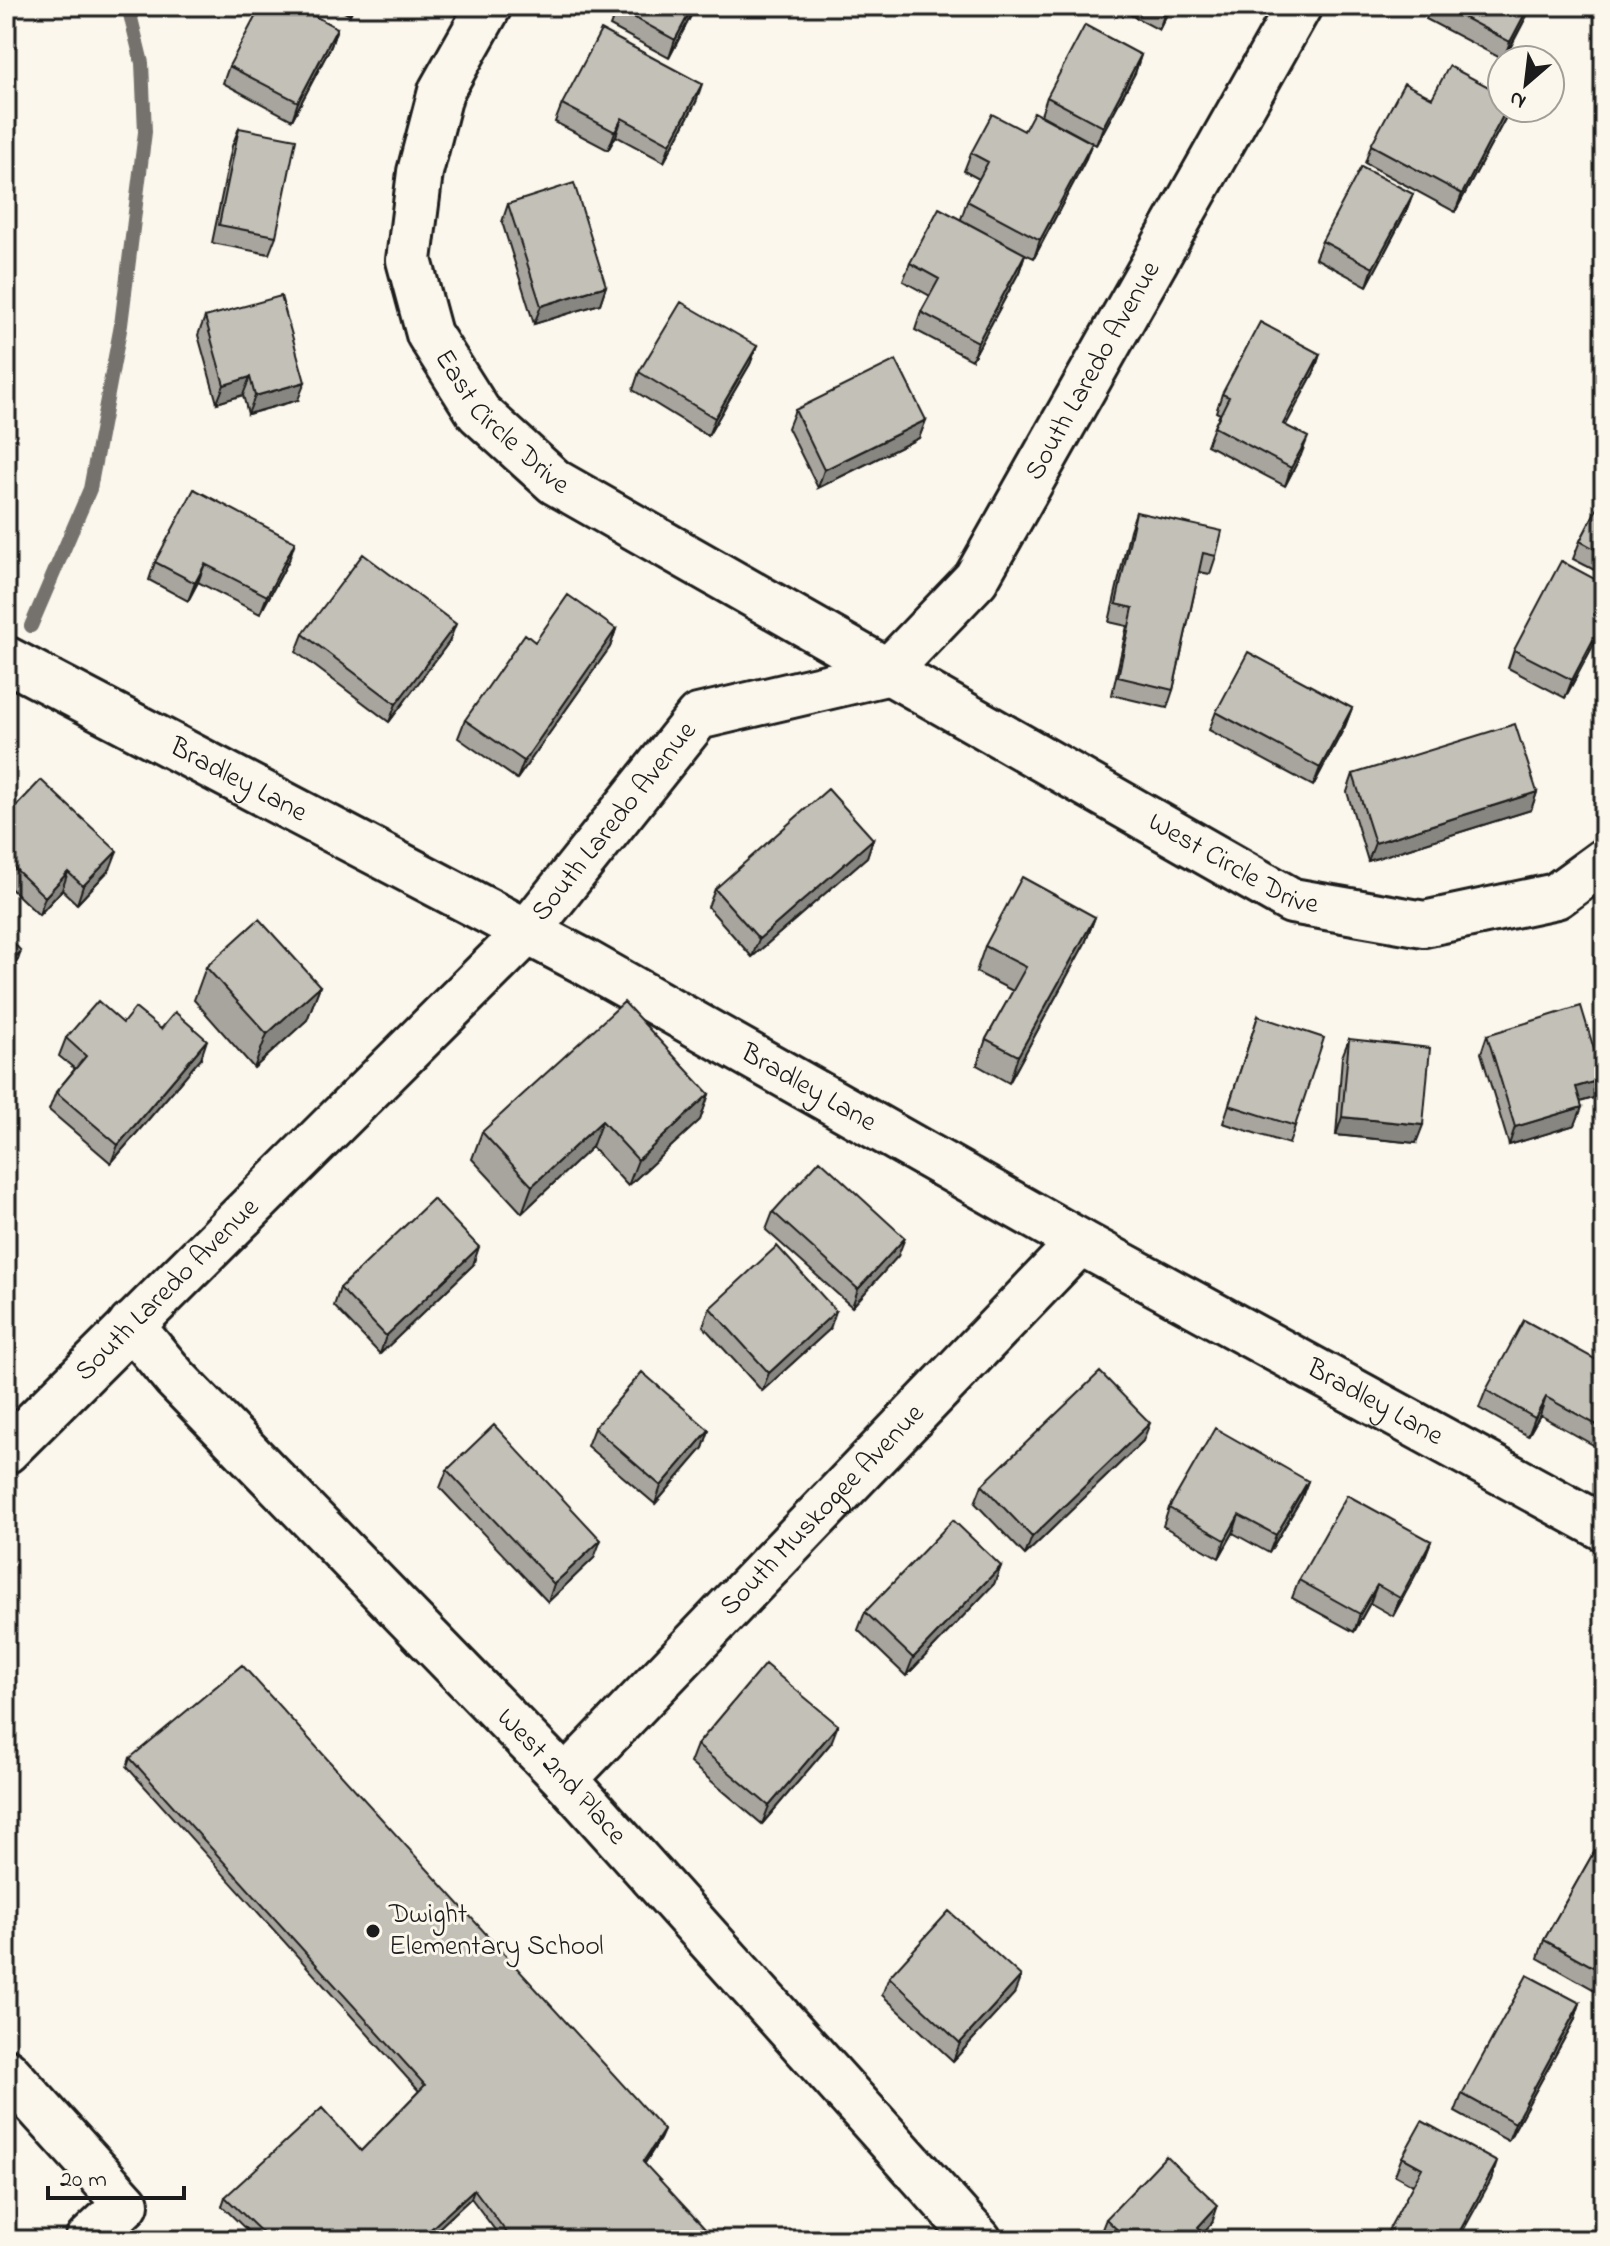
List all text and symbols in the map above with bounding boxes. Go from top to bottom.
north arrow [1486,44,1566,124]
text: N [1504,81,1532,117]
street label: South Laredo Avenue [1015,253,1172,488]
street label: East Circle Drive [423,341,577,506]
street label: South Laredo Avenue [522,713,707,931]
street label: Bradley Lane [161,727,315,834]
street label: West Circle Drive [1140,803,1322,926]
street label: Bradley Lane [732,1033,884,1143]
street label: South Laredo Avenue [66,1188,269,1391]
street label: Bradley Lane [1298,1348,1451,1457]
street label: South Muskogee Avenue [711,1395,935,1626]
street label: West 2nd Place [486,1699,636,1855]
place label: Dwight Elementary School [388,1895,604,1968]
marker: Dwight Elementary School [364,1922,382,1940]
scale bar [48,2150,184,2200]
text: 20 m [60,2163,107,2198]

